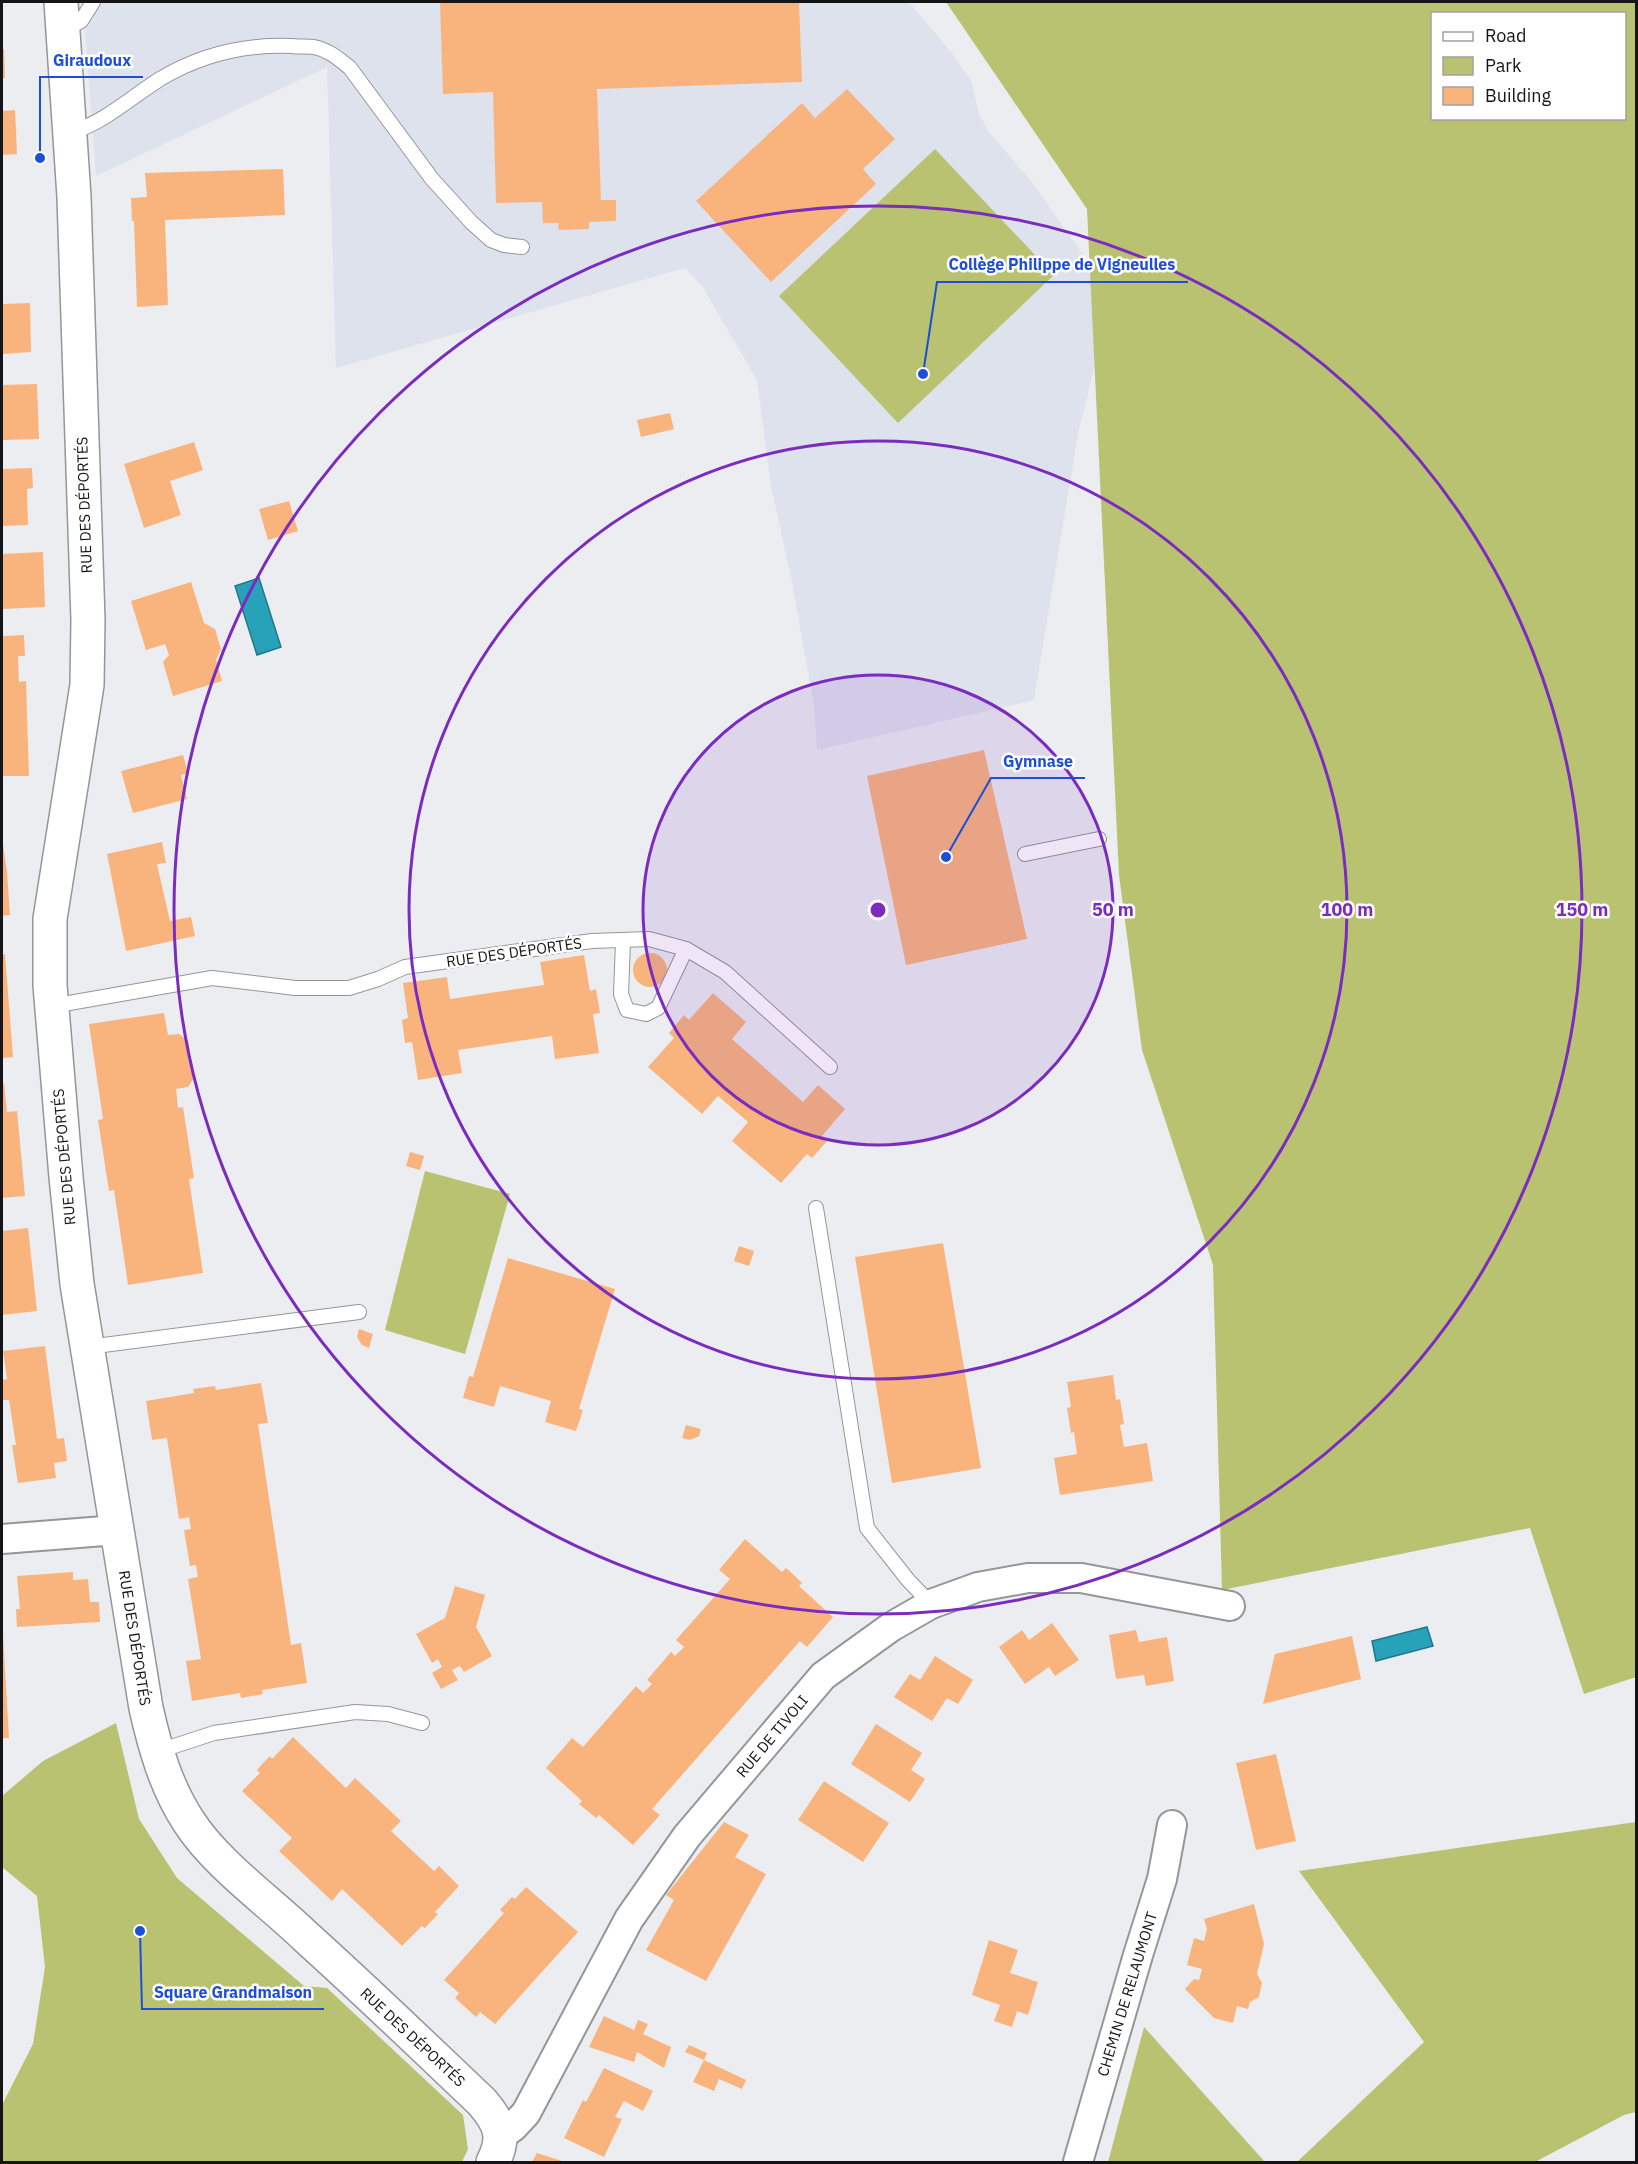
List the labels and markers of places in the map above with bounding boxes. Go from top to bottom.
callout: Giraudoux [40,43,143,77]
callout: Collège Philippe de Vigneulles [937,248,1188,282]
callout: Gymnase [991,744,1085,778]
centre of rings [868,900,888,920]
callout: Square Grandmaison [142,1975,324,2009]

